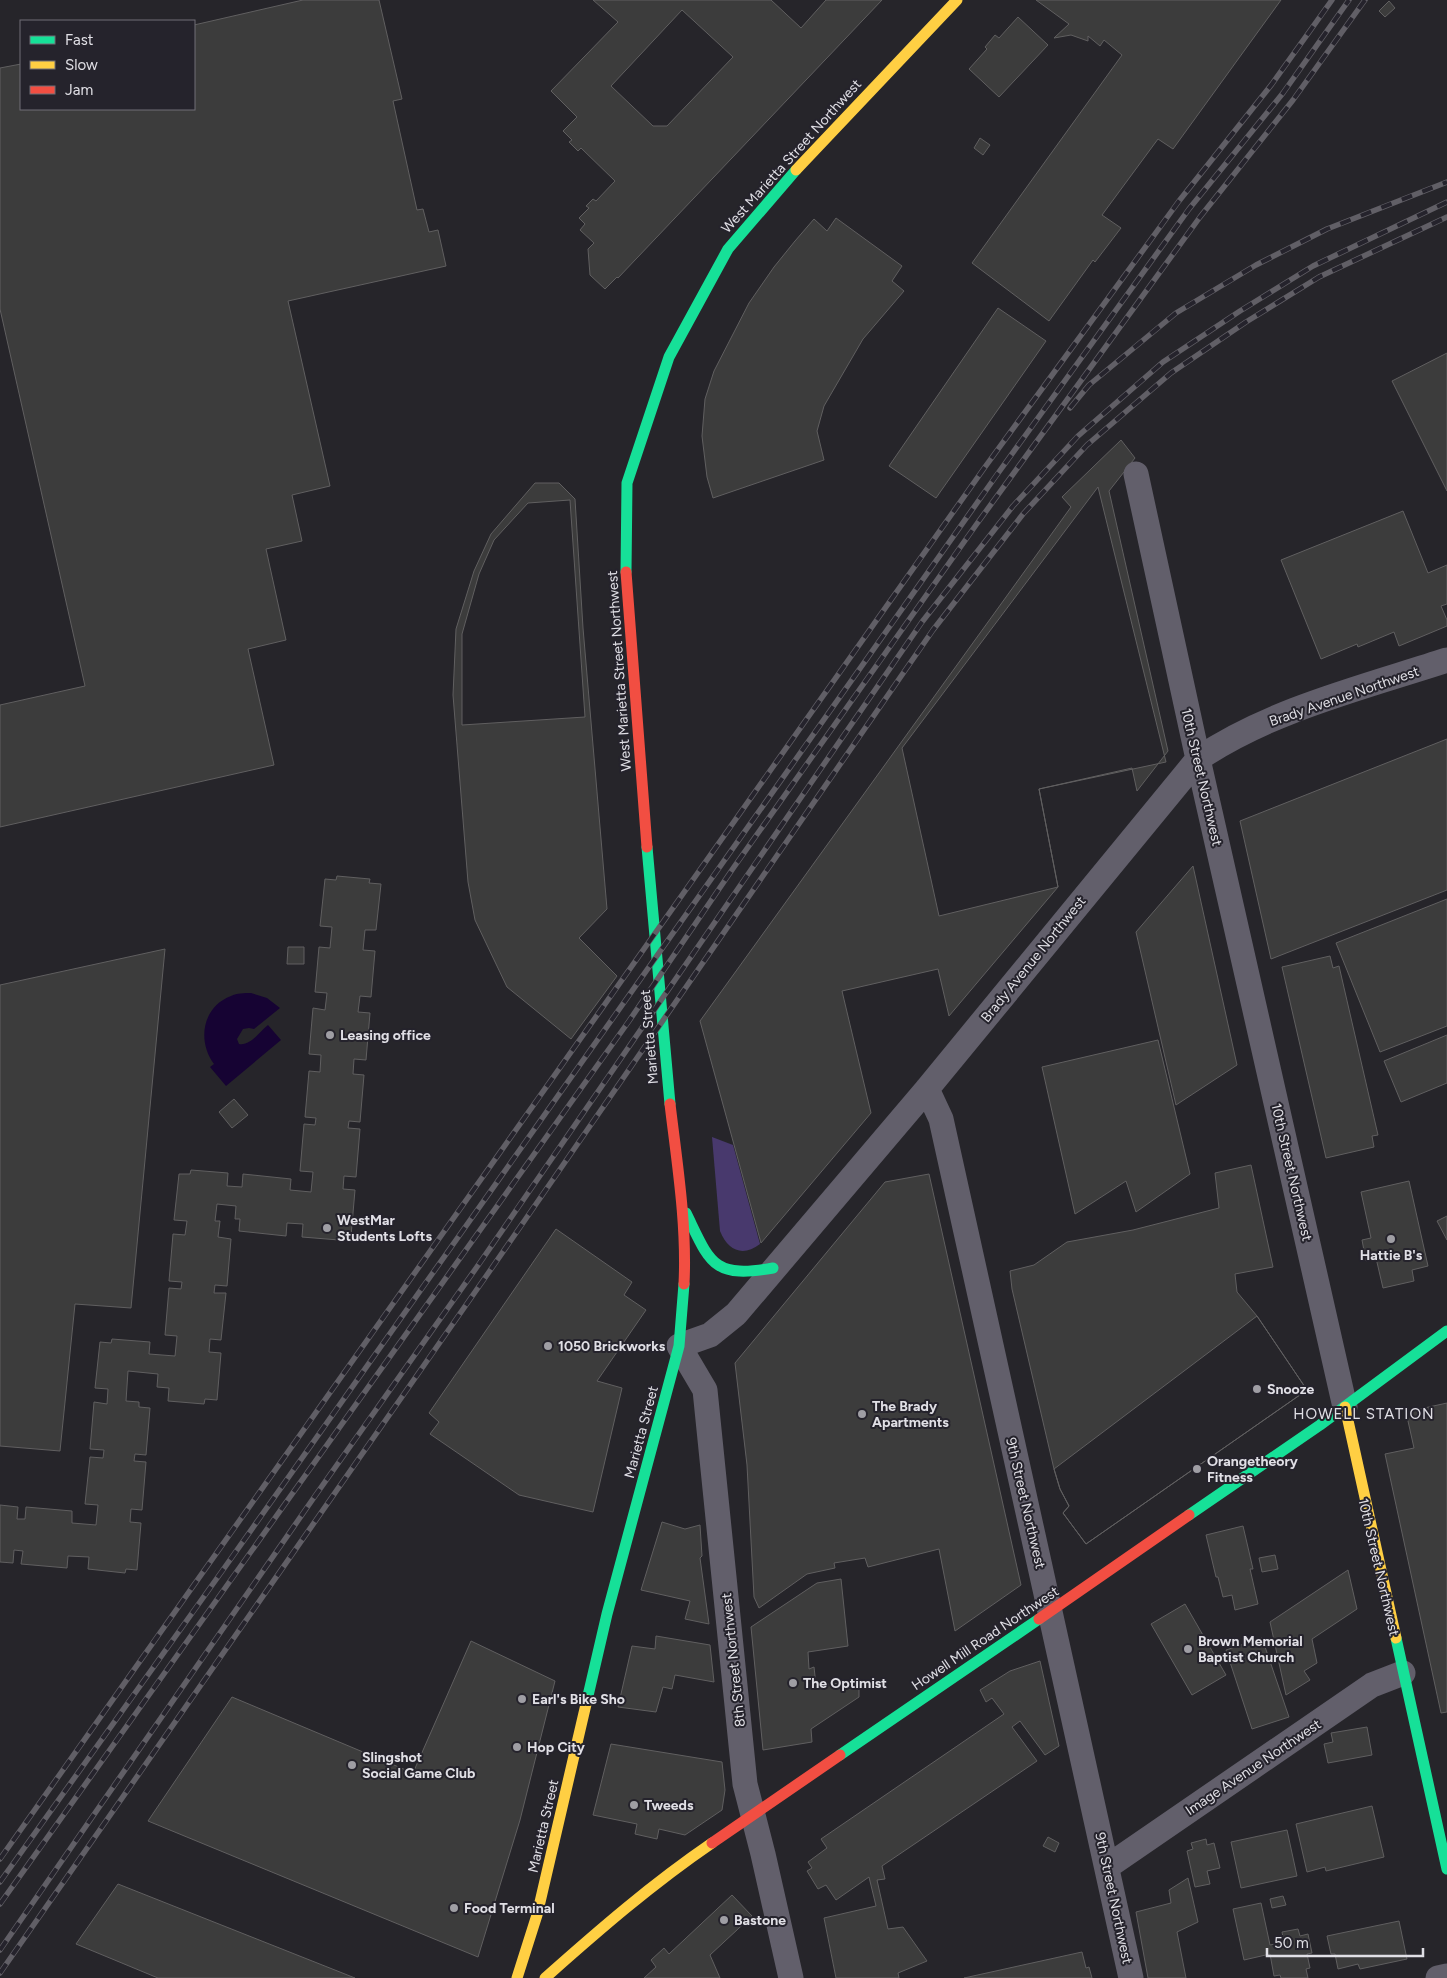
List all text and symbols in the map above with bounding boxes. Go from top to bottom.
legend [20,20,195,110]
text: Fast [65,31,94,49]
text: Slow [65,56,98,74]
street label: West Marietta Street Northwest [718,76,865,237]
text: Jam [65,81,93,99]
street label: West Marietta Street Northwest [604,570,635,772]
street label: Brady Avenue Northwest [1267,663,1421,730]
street label: 10th Street Northwest [1177,707,1226,848]
street label: Brady Avenue Northwest [977,893,1089,1026]
street label: Marietta Street [637,989,662,1085]
place label: Leasing office [340,1027,431,1044]
marker: Leasing office [324,1029,336,1041]
street label: 10th Street Northwest [1267,1102,1316,1243]
place label: WestMar Students Lofts [337,1212,432,1245]
marker: WestMar Students Lofts [321,1222,333,1234]
marker: Hattie B's [1385,1233,1397,1245]
place label: Hattie B's [1360,1247,1423,1264]
place label: 1050 Brickworks [558,1338,666,1355]
marker: 1050 Brickworks [542,1340,554,1352]
place label: Snooze [1267,1381,1314,1398]
marker: Snooze [1251,1383,1263,1395]
street label: Marietta Street [621,1384,662,1480]
place label: The Brady Apartments [872,1398,949,1431]
district label: HOWELL STATION [1293,1405,1435,1423]
marker: The Brady Apartments [856,1408,868,1420]
street label: 9th Street Northwest [1002,1436,1049,1570]
place label: Orangetheory Fitness [1207,1453,1299,1486]
marker: Orangetheory Fitness [1191,1463,1203,1475]
street label: 10th Street Northwest [1354,1497,1403,1638]
street label: Howell Mill Road Northwest [908,1583,1062,1694]
street label: 8th Street Northwest [718,1592,749,1728]
place label: Brown Memorial Baptist Church [1198,1633,1303,1666]
marker: Brown Memorial Baptist Church [1182,1643,1194,1655]
place label: The Optimist [803,1675,887,1692]
marker: The Optimist [787,1677,799,1689]
place label: Earl's Bike Sho [532,1691,625,1708]
marker: Earl's Bike Sho [516,1693,528,1705]
street label: Image Avenue Northwest [1182,1716,1324,1819]
place label: Hop City [527,1739,586,1756]
marker: Hop City [511,1741,523,1753]
place label: Slingshot Social Game Club [362,1749,475,1782]
marker: Slingshot Social Game Club [346,1759,358,1771]
street label: Marietta Street [525,1778,562,1874]
place label: Tweeds [644,1797,694,1814]
marker: Tweeds [628,1799,640,1811]
street label: 9th Street Northwest [1091,1831,1136,1965]
place label: Food Terminal [464,1900,555,1917]
marker: Food Terminal [448,1902,460,1914]
place label: Bastone [734,1912,786,1929]
marker: Bastone [718,1914,730,1926]
scale bar [1267,1926,1423,1958]
text: 50 m [1274,1934,1309,1952]

